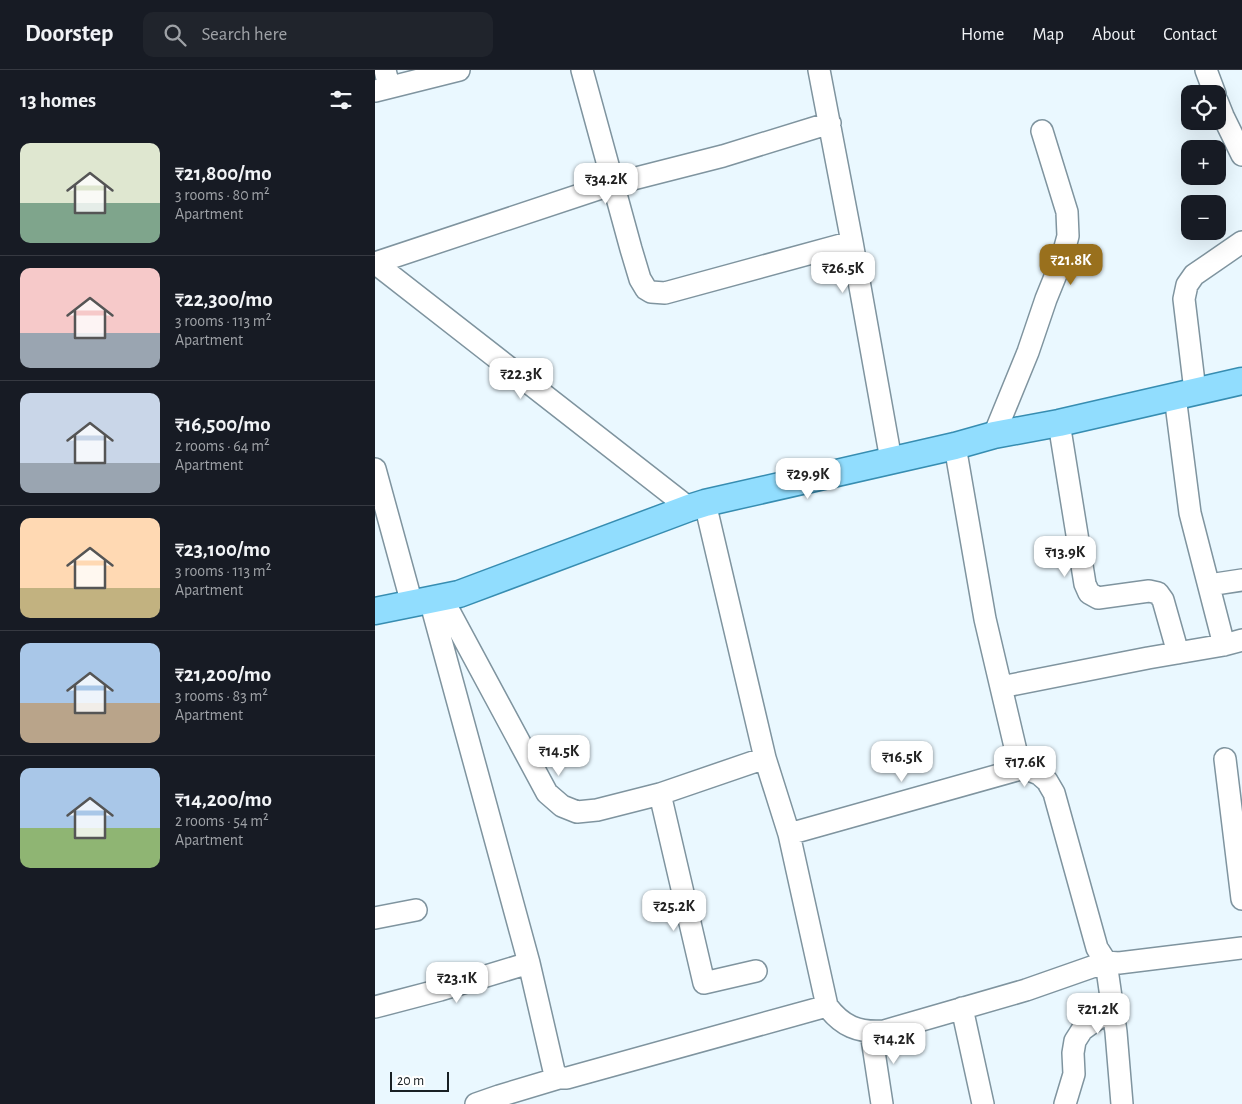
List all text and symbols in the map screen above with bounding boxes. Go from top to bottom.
search box [143,12,493,57]
icon: search [161,21,189,49]
text: Doorstep [25,22,113,46]
text: Search here [201,25,287,44]
text: Home [961,26,1004,44]
text: Map [1032,26,1064,44]
text: About [1092,26,1135,44]
text: Contact [1163,26,1217,44]
map controls [1181,85,1226,240]
button: locate [1181,85,1226,130]
icon: filters [327,86,355,114]
text: 13 homes [20,90,96,111]
button: + [1181,140,1226,185]
pin: ₹34.2K [565,162,647,205]
icon: home [60,163,120,223]
text: ₹21,800/mo [175,163,272,184]
text: ₹34.2K [585,171,627,187]
text: 3 rooms · 80 m² [175,187,270,203]
button: − [1181,195,1226,240]
text: Apartment [175,206,243,222]
pin: ₹21.8K [1030,244,1112,286]
pin: ₹26.5K [802,252,884,294]
text: ₹21.8K [1051,252,1091,268]
text: ₹26.5K [822,260,864,276]
icon: home [60,288,120,348]
text: ₹22,300/mo [175,289,273,310]
text: 3 rooms · 113 m² [175,313,271,329]
text: Apartment [175,332,243,348]
pin: ₹22.3K [480,358,562,400]
text: ₹22.3K [500,366,542,382]
icon: home [60,413,120,473]
text: ₹16,500/mo [175,414,271,435]
text: 2 rooms · 64 m² [175,438,270,454]
text: Apartment [175,457,243,473]
pin: ₹29.9K [767,458,849,500]
text: ₹29.9K [787,466,829,482]
pin: ₹13.9K [1024,536,1106,578]
icon: home [60,538,120,598]
text: ₹23,100/mo [175,539,270,560]
text: ₹13.9K [1045,544,1085,560]
text: 3 rooms · 113 m² [175,563,271,579]
text: Apartment [175,582,243,598]
icon: home [60,663,120,723]
text: ₹21,200/mo [175,664,271,685]
text: 3 rooms · 83 m² [175,688,268,704]
text: Apartment [175,707,243,723]
pin: ₹14.5K [518,734,600,777]
pin: ₹16.5K [861,740,943,783]
text: ₹14.5K [539,743,579,759]
pin: ₹17.6K [984,746,1066,788]
text: ₹16.5K [882,749,922,765]
text: ₹17.6K [1005,754,1045,770]
icon: home [60,788,120,848]
text: ₹14,200/mo [175,789,272,810]
text: 2 rooms · 54 m² [175,813,269,829]
text: Apartment [175,832,243,848]
pin: ₹25.2K [633,890,715,932]
text: ₹25.2K [653,898,695,914]
pin: ₹23.1K [416,962,498,1004]
text: ₹23.1K [437,970,477,986]
pin: ₹21.2K [1057,992,1139,1035]
text: ₹21.2K [1078,1001,1118,1017]
pin: ₹14.2K [853,1022,935,1065]
text: ₹14.2K [873,1031,915,1047]
scale bar [390,1069,449,1092]
text: 20 m [397,1074,424,1088]

